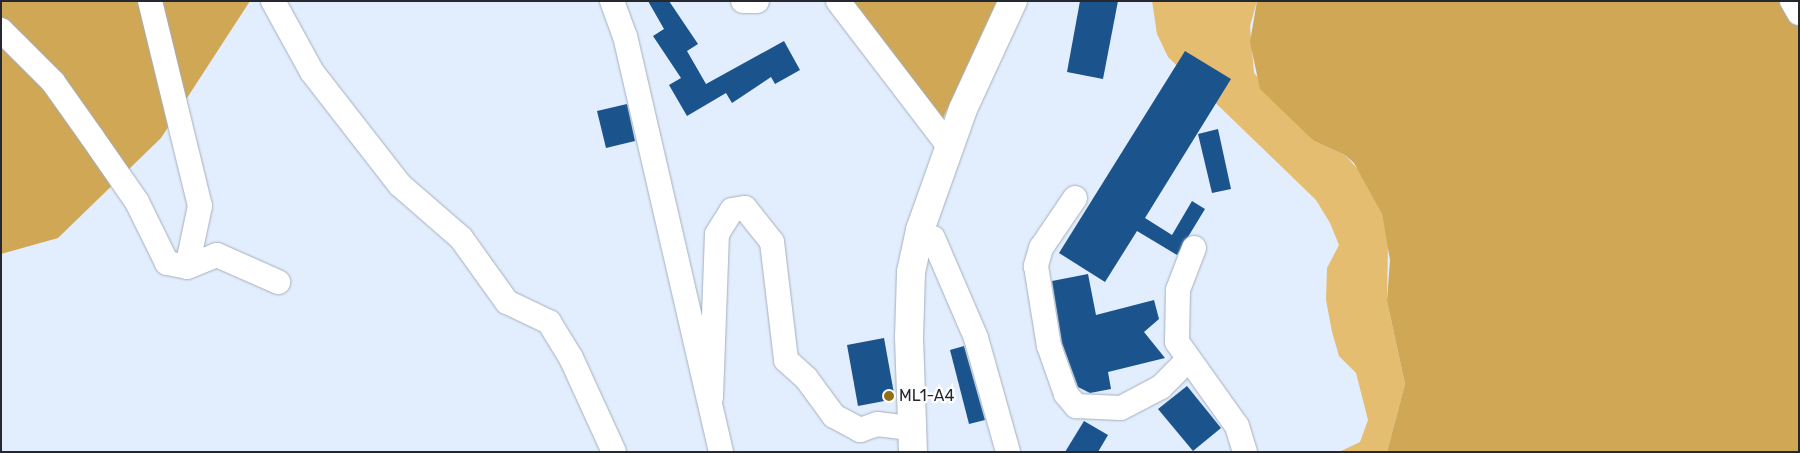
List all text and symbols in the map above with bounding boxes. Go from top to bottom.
place label: ML1-A4 [899,386,955,406]
marker: ML1-A4 [883,390,895,402]

